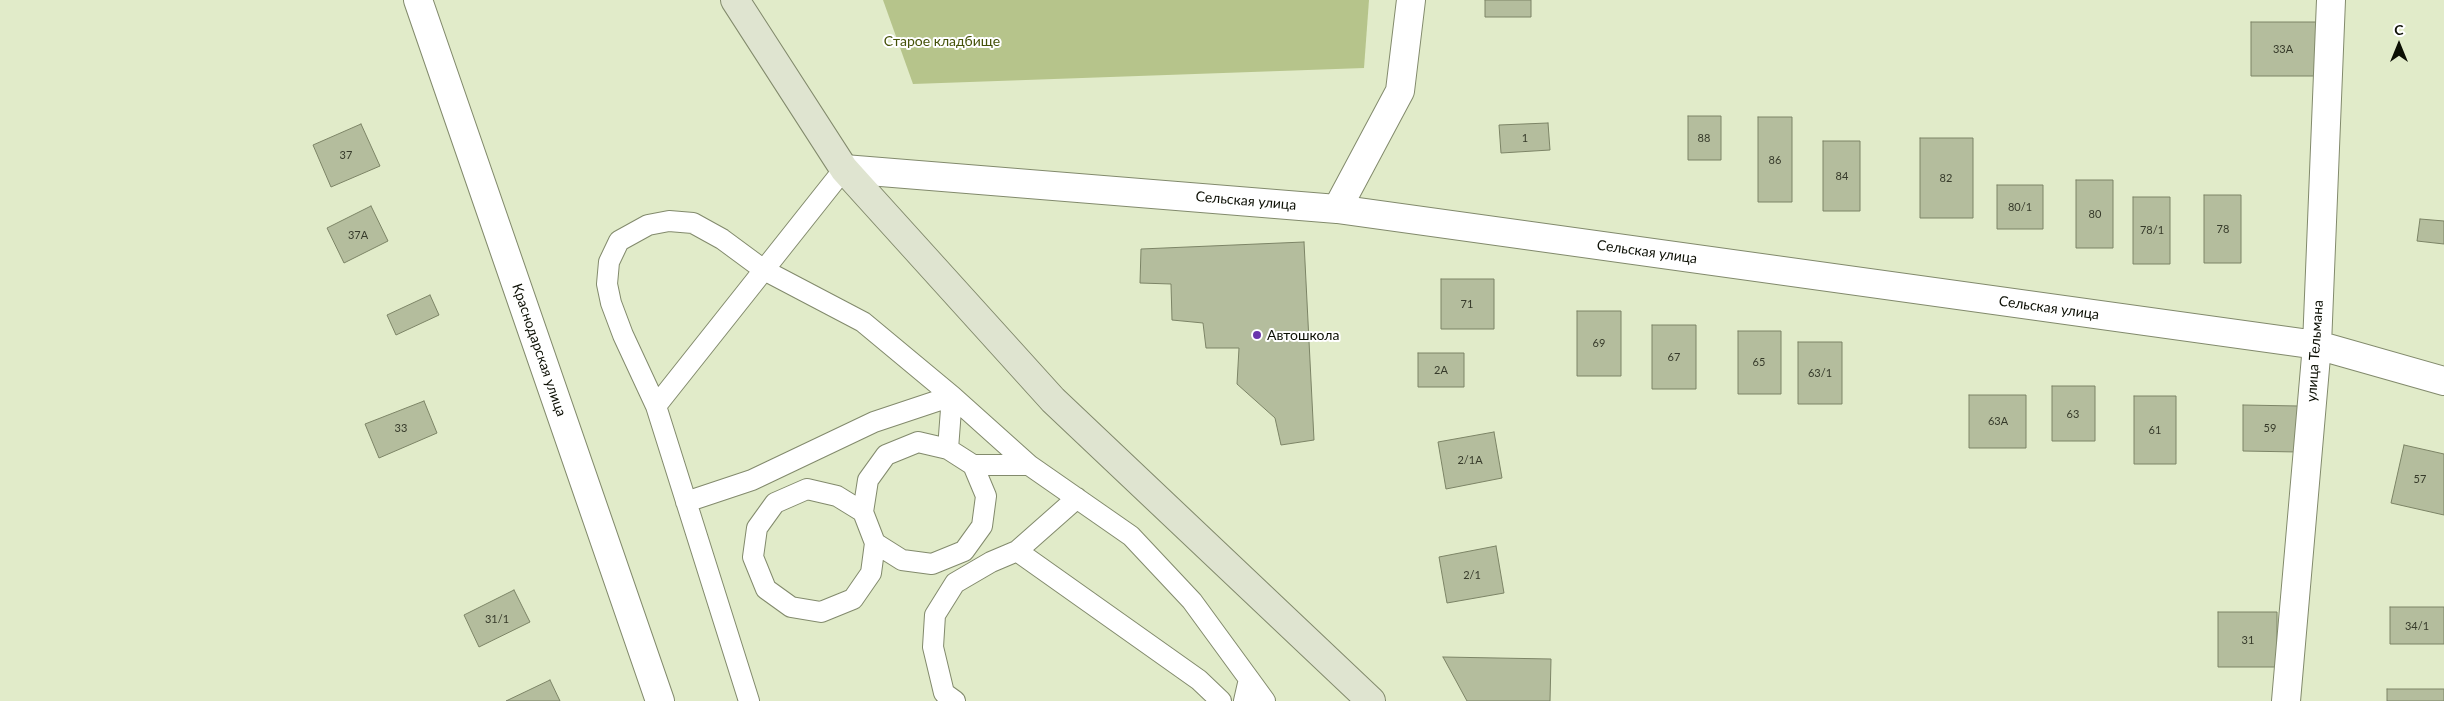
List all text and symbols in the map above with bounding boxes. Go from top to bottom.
north arrow [2374,20,2424,70]
text: С [2394,21,2404,38]
park label: Старое кладбище [884,33,1000,49]
house number: 33А [2273,42,2293,56]
house number: 1 [1522,131,1528,145]
house number: 88 [1698,131,1710,145]
house number: 37 [340,148,352,162]
house number: 86 [1769,153,1781,167]
house number: 84 [1836,169,1848,183]
house number: 82 [1940,171,1952,185]
street label: Сельская улица [1195,188,1297,214]
house number: 80/1 [2008,200,2032,214]
house number: 80 [2089,207,2101,221]
house number: 78 [2217,222,2229,236]
house number: 78/1 [2140,223,2164,237]
house number: 37А [348,228,368,242]
street label: Сельская улица [1596,237,1698,267]
street label: Краснодарская улица [508,281,570,419]
street label: Сельская улица [1998,293,2100,323]
house number: 71 [1461,297,1473,311]
street label: улица Тельмана [2303,299,2327,403]
place label: Автошкола [1267,327,1339,343]
marker: Автошкола [1251,329,1263,341]
house number: 69 [1593,336,1605,350]
house number: 67 [1668,350,1680,364]
house number: 65 [1753,355,1765,369]
house number: 2А [1434,363,1448,377]
house number: 63/1 [1808,366,1832,380]
house number: 63 [2067,407,2079,421]
house number: 63А [1988,414,2008,428]
house number: 33 [395,421,407,435]
house number: 59 [2264,421,2276,435]
house number: 61 [2149,423,2161,437]
house number: 2/1А [1457,453,1483,467]
house number: 57 [2414,472,2426,486]
house number: 2/1 [1463,568,1481,582]
house number: 31/1 [485,612,509,626]
house number: 34/1 [2405,619,2429,633]
house number: 31 [2242,633,2254,647]

